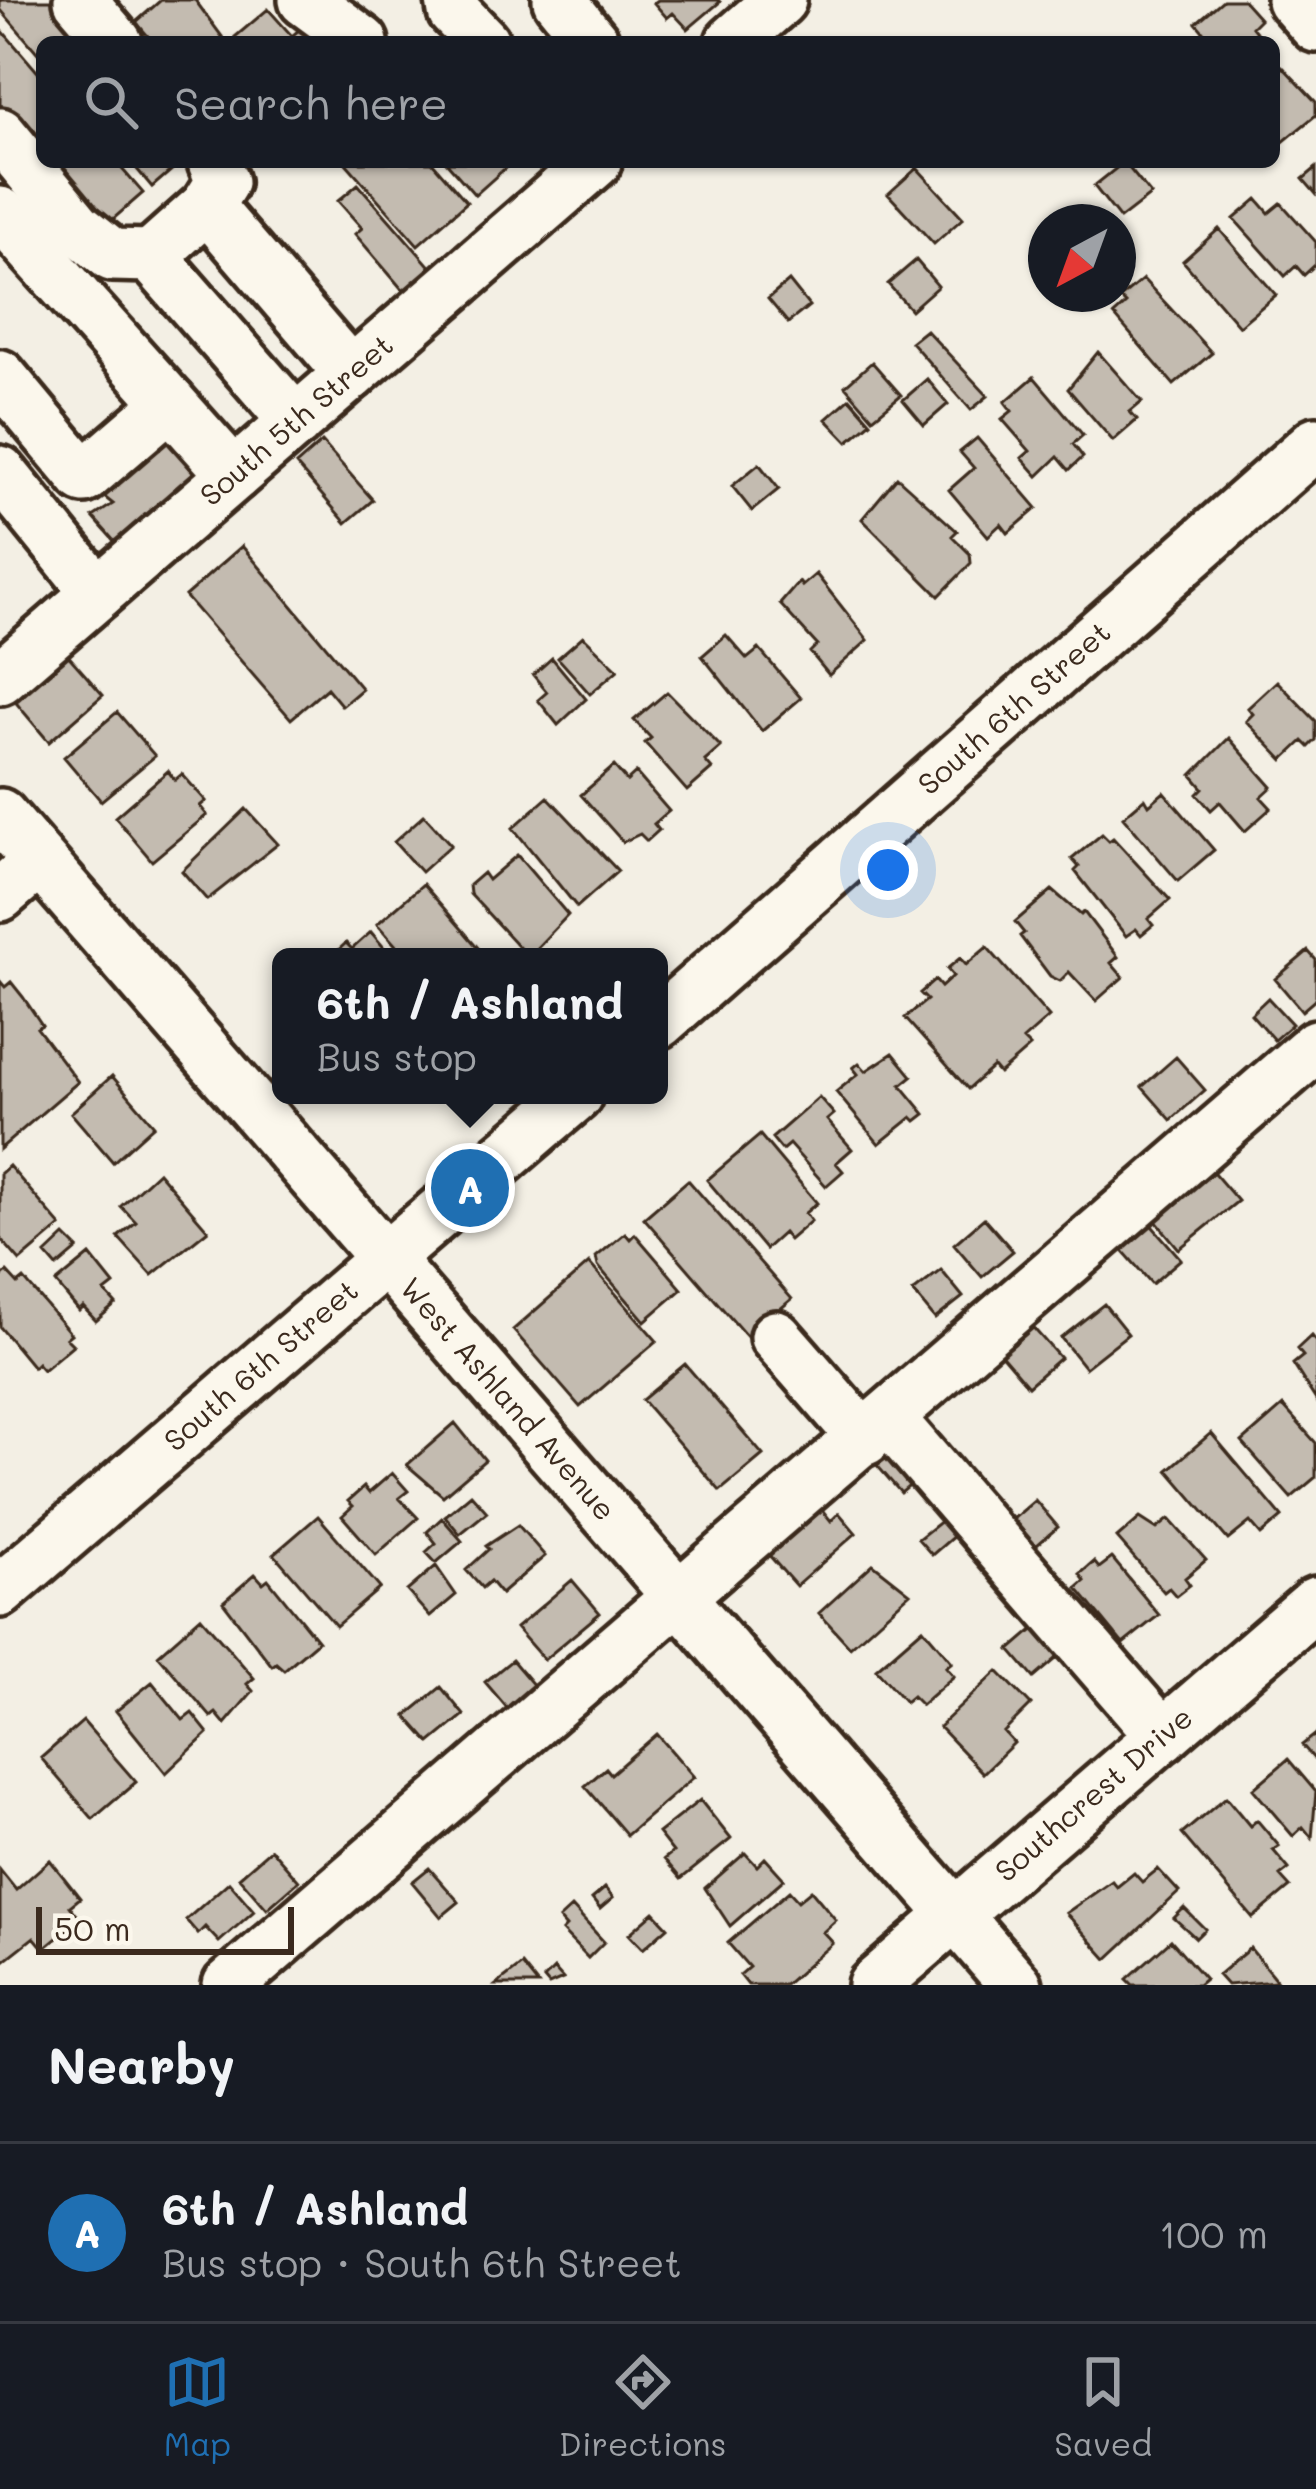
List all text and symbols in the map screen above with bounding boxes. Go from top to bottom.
search box [36,36,1280,168]
icon: search [78,69,144,135]
text: Search here [174,73,448,131]
north arrow [1028,204,1136,312]
street label: South 5th Street [190,324,401,514]
street label: South 6th Street [908,611,1118,803]
your location [858,840,918,900]
popup [272,948,668,1104]
text: 6th / Ashland [317,972,623,1030]
text: Bus stop [317,1030,477,1081]
pin: A [431,1143,509,1233]
street label: West Ashland Avenue [392,1268,626,1528]
street label: South 6th Street [155,1270,366,1459]
street label: Southcrest Drive [985,1697,1200,1890]
scale bar [36,1901,294,1954]
text: 50 m [54,1906,130,1949]
text: Nearby [48,2030,235,2097]
text: 6th / Ashland [162,2178,468,2236]
text: A [73,2207,101,2258]
text: 100 m [1159,2207,1268,2258]
text: Bus stop · South 6th Street [162,2236,682,2287]
tab: Map [164,2349,231,2464]
tab: Directions [559,2349,726,2464]
tab: Saved [1054,2349,1152,2464]

